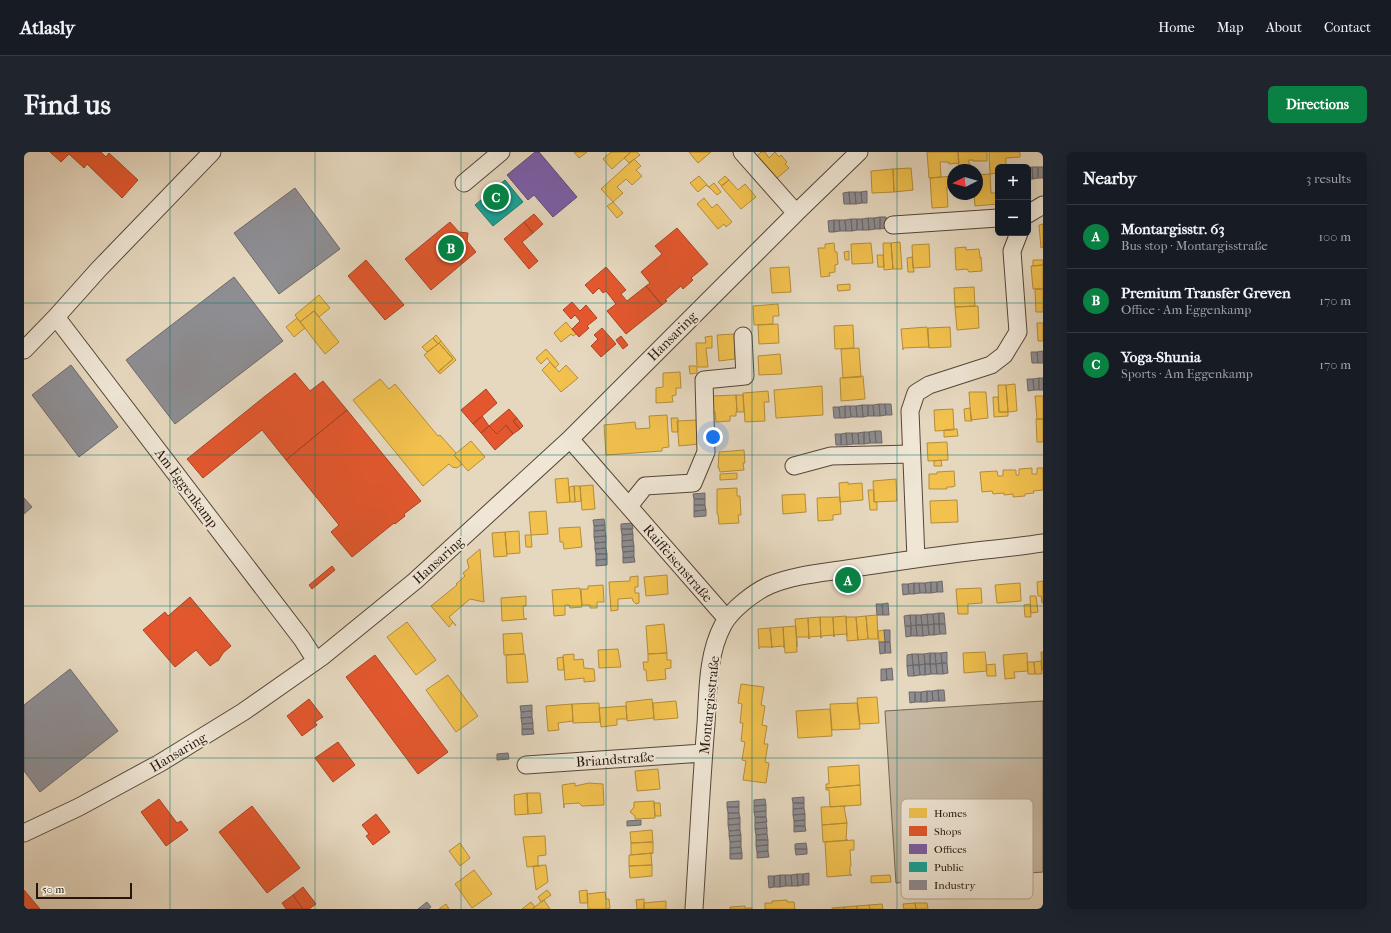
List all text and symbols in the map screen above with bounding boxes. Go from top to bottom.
text: Atlasly [20,17,75,39]
text: Home [1158,19,1195,36]
text: Map [1217,19,1244,36]
text: About [1266,19,1302,36]
text: Contact [1324,19,1371,36]
button: Directions [1268,86,1367,123]
text: Find us [24,88,111,121]
north arrow [947,164,983,200]
map controls [995,164,1031,236]
button: + [995,164,1031,200]
text: Nearby [1083,168,1137,188]
text: 3 results [1306,171,1351,186]
pin: C [483,182,509,212]
button: − [995,200,1031,236]
text: Montargisstr. 63 [1121,220,1225,238]
text: A [1092,229,1100,244]
text: 100 m [1318,229,1351,244]
pin: B [438,233,464,263]
text: Bus stop · Montargisstraße [1121,238,1268,253]
text: Premium Transfer Greven [1121,284,1291,302]
text: B [1092,293,1100,308]
text: 170 m [1319,293,1351,308]
text: Office · Am Eggenkamp [1121,302,1251,317]
street label: Hansaring [644,308,701,365]
text: Yoga-Shunia [1121,348,1201,366]
text: C [1092,357,1100,372]
text: 170 m [1319,357,1351,372]
text: Sports · Am Eggenkamp [1121,366,1253,381]
your location [703,427,723,447]
street label: Am Eggenkamp [151,444,222,532]
street label: Raiffeisenstraße [639,521,716,606]
street label: Hansaring [409,533,468,588]
pin: A [835,565,861,595]
street label: Montargisstraße [696,655,723,755]
street label: Hansaring [147,729,210,776]
street label: Briandstraße [575,748,655,771]
legend [901,799,1033,899]
text: Homes [934,807,967,820]
text: Shops [934,825,961,838]
text: Offices [934,843,967,856]
text: Public [934,861,964,874]
text: Industry [934,879,976,892]
scale bar [36,881,132,900]
text: 50 m [42,883,64,896]

